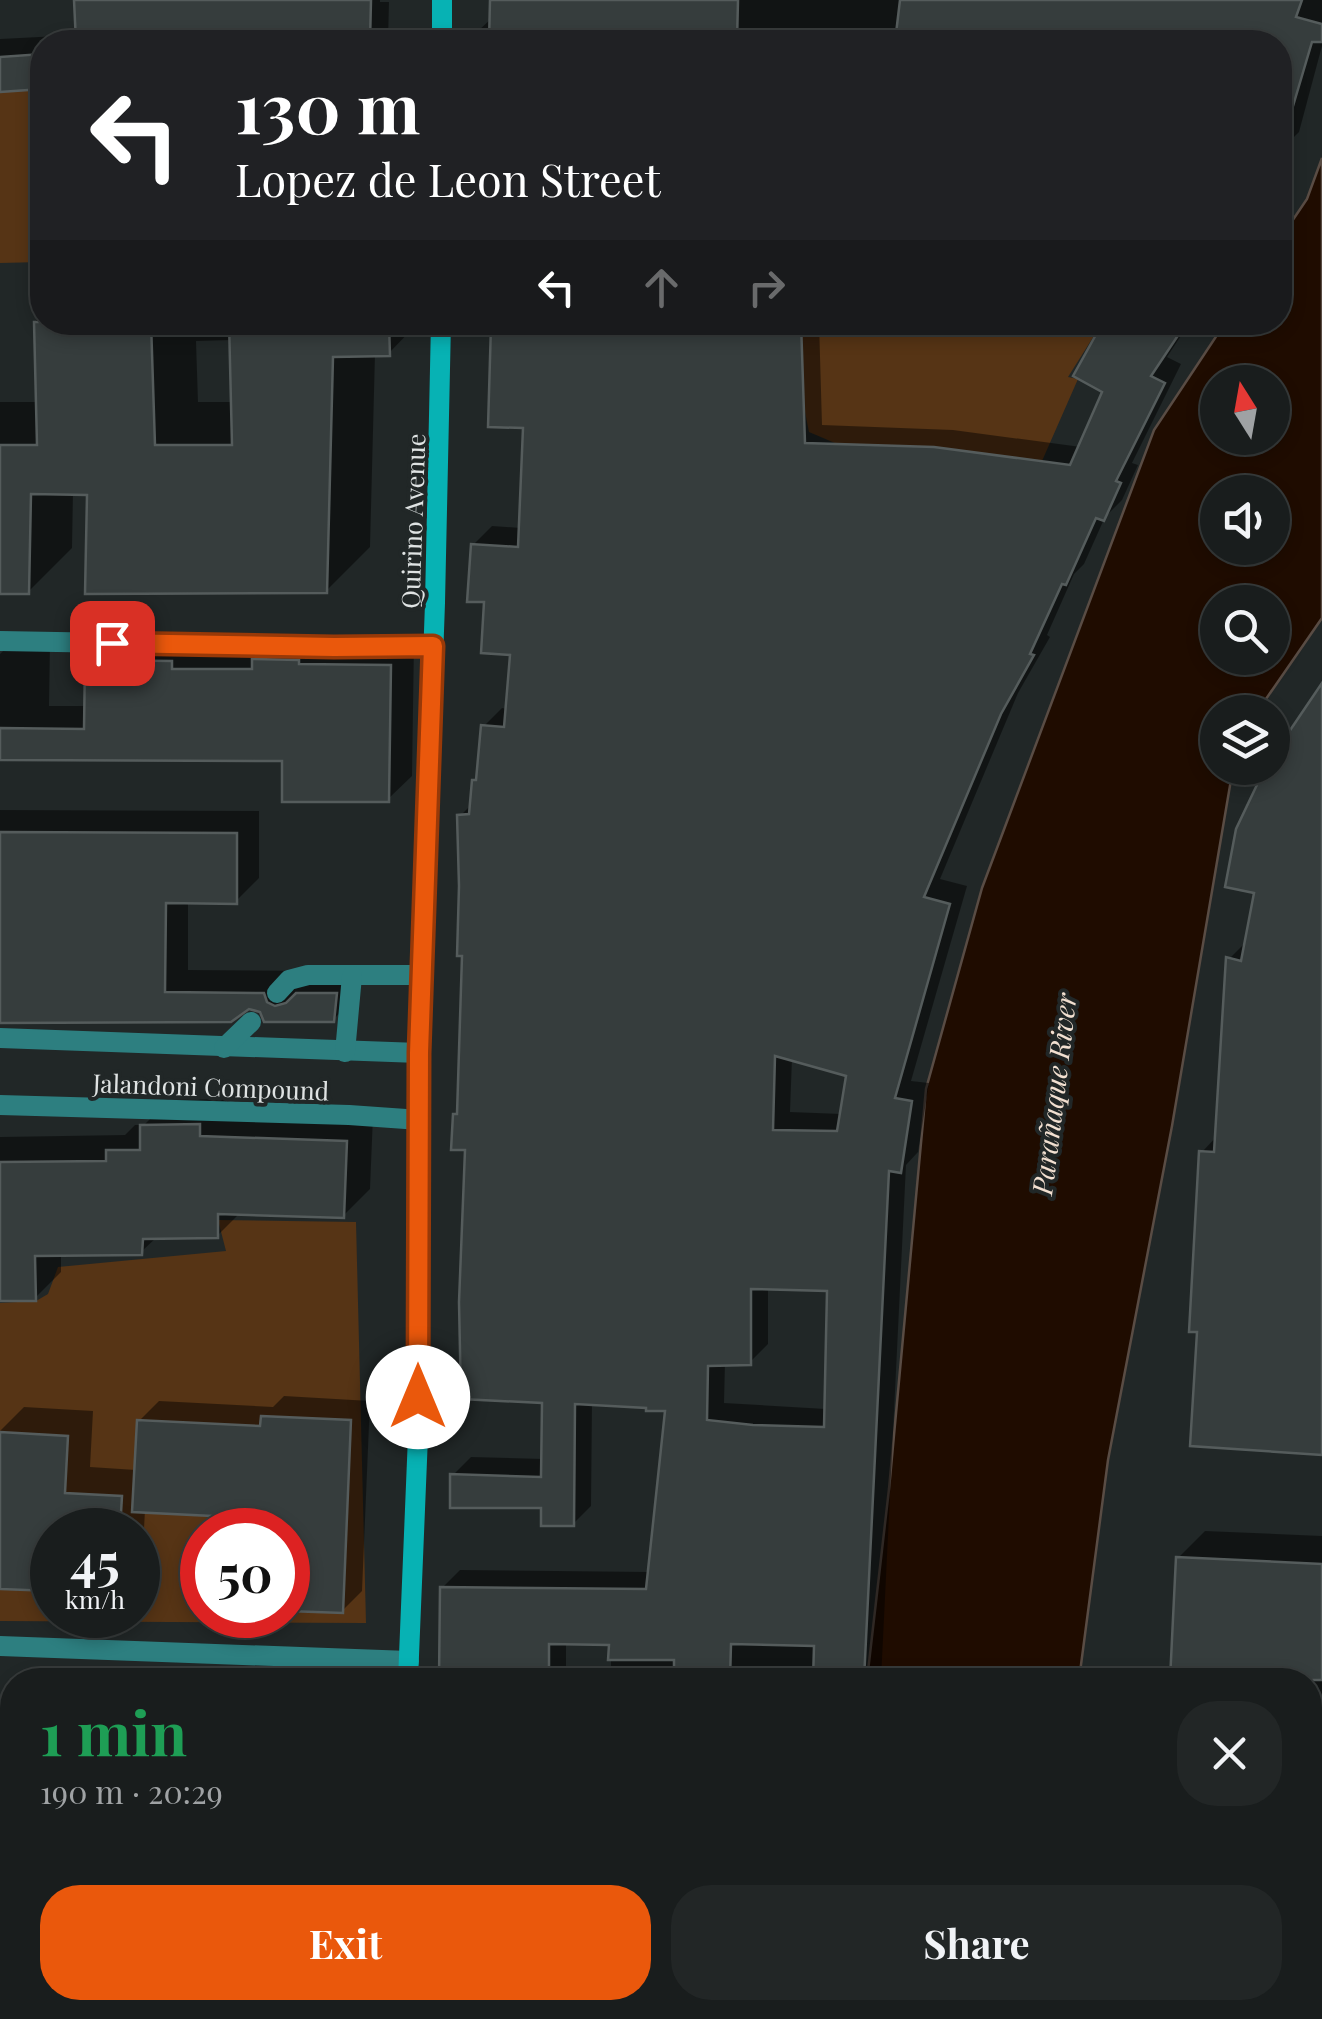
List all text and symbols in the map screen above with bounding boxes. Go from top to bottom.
text: 130 m [235,58,420,152]
icon: left [70,70,200,200]
text: Lopez de Leon Street [235,148,661,208]
icon: left [529,260,584,315]
icon: ahead [634,260,689,315]
icon: right [739,260,794,315]
north arrow [1200,365,1290,455]
map controls [1200,365,1290,785]
street label: Quirino Avenue [392,433,432,609]
button: sound [1200,475,1290,565]
button: search [1200,585,1290,675]
pin [70,601,155,686]
icon: arrive [85,616,140,671]
button: layers [1200,695,1290,785]
water label: Parañaque River [1022,990,1084,1198]
street label: Jalandoni Compound [91,1065,330,1107]
position arrow [366,1345,470,1449]
speed limit sign: 50 [180,1508,310,1638]
text: 45 [70,1527,120,1594]
text: km/h [65,1582,125,1615]
text: 1 min [40,1691,187,1771]
button: close [1177,1701,1282,1806]
text: 190 m · 20:29 [40,1769,223,1812]
button: Exit [40,1885,651,2000]
button: Share [671,1885,1282,2000]

